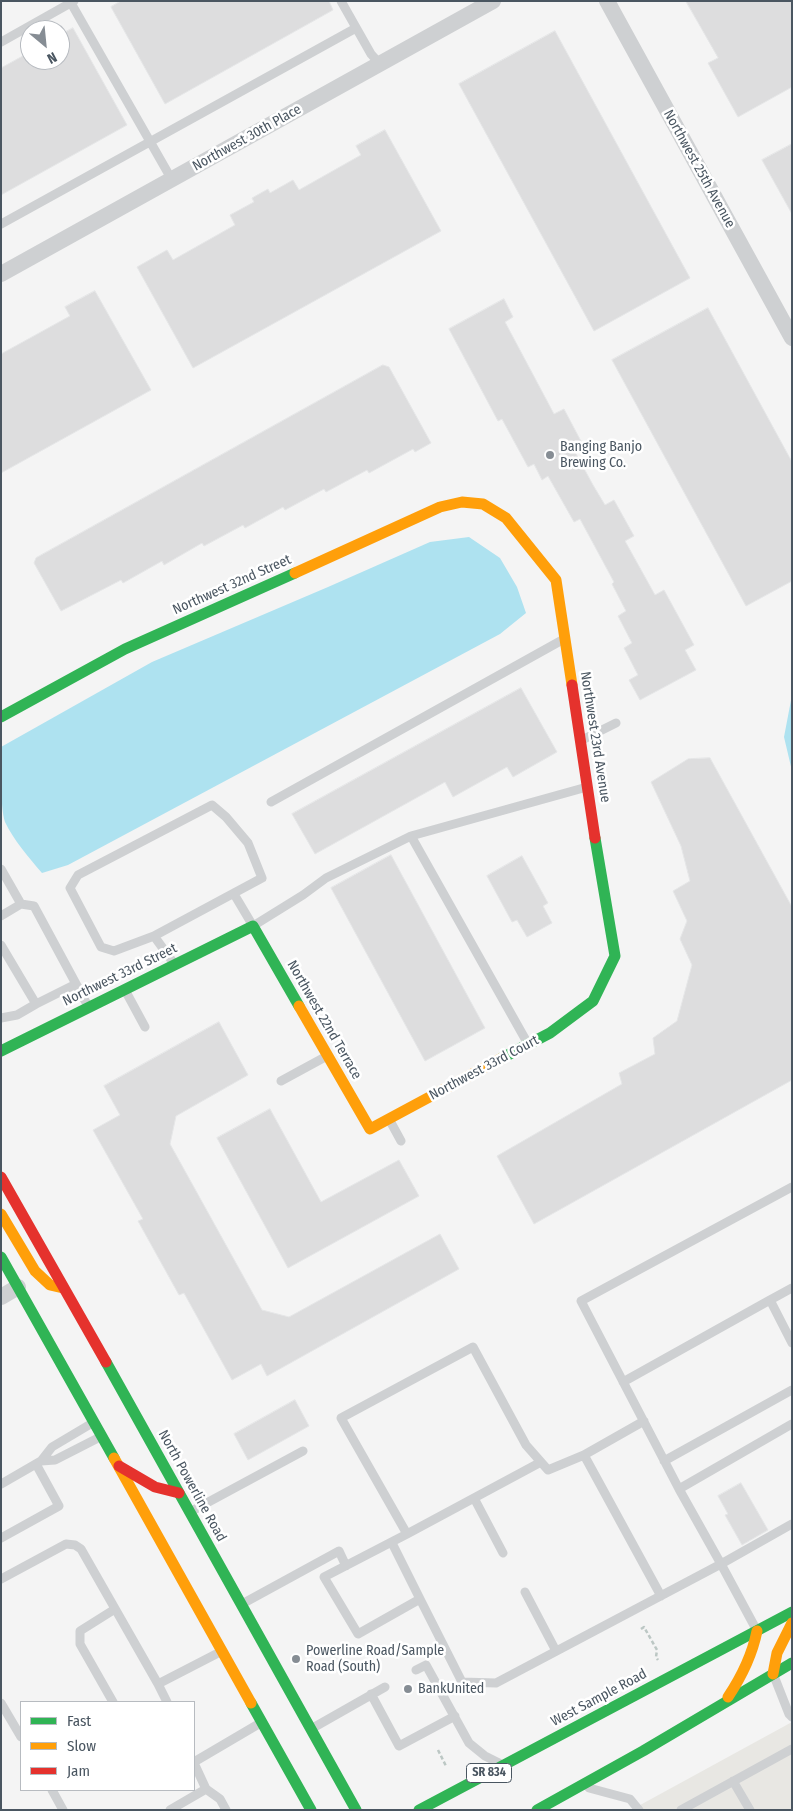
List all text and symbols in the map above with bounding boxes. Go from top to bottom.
north arrow [20,20,70,70]
text: N [44,48,60,67]
street label: Northwest 30th Place [190,101,304,175]
street label: Northwest 25th Avenue [660,107,738,231]
place label: Banging Banjo Brewing Co. [560,439,642,472]
marker: Banging Banjo Brewing Co. [544,449,556,461]
street label: Northwest 32nd Street [170,551,294,619]
street label: Northwest 23rd Avenue [576,670,614,804]
street label: Northwest 33rd Street [60,940,180,1010]
street label: Northwest 22nd Terrace [283,958,365,1082]
street label: Northwest 33rd Court [426,1032,542,1104]
street label: North Powerline Road [154,1427,230,1545]
place label: Powerline Road/Sample Road (South) [306,1643,444,1675]
marker: Powerline Road/Sample Road (South) [290,1653,302,1665]
street label: West Sample Road [548,1666,650,1730]
place label: BankUnited [418,1681,484,1697]
marker: BankUnited [402,1683,414,1695]
legend [20,1701,195,1791]
text: Fast [67,1712,91,1730]
text: Slow [67,1737,96,1755]
text: Jam [67,1762,90,1780]
road number: SR 834 [466,1764,512,1782]

